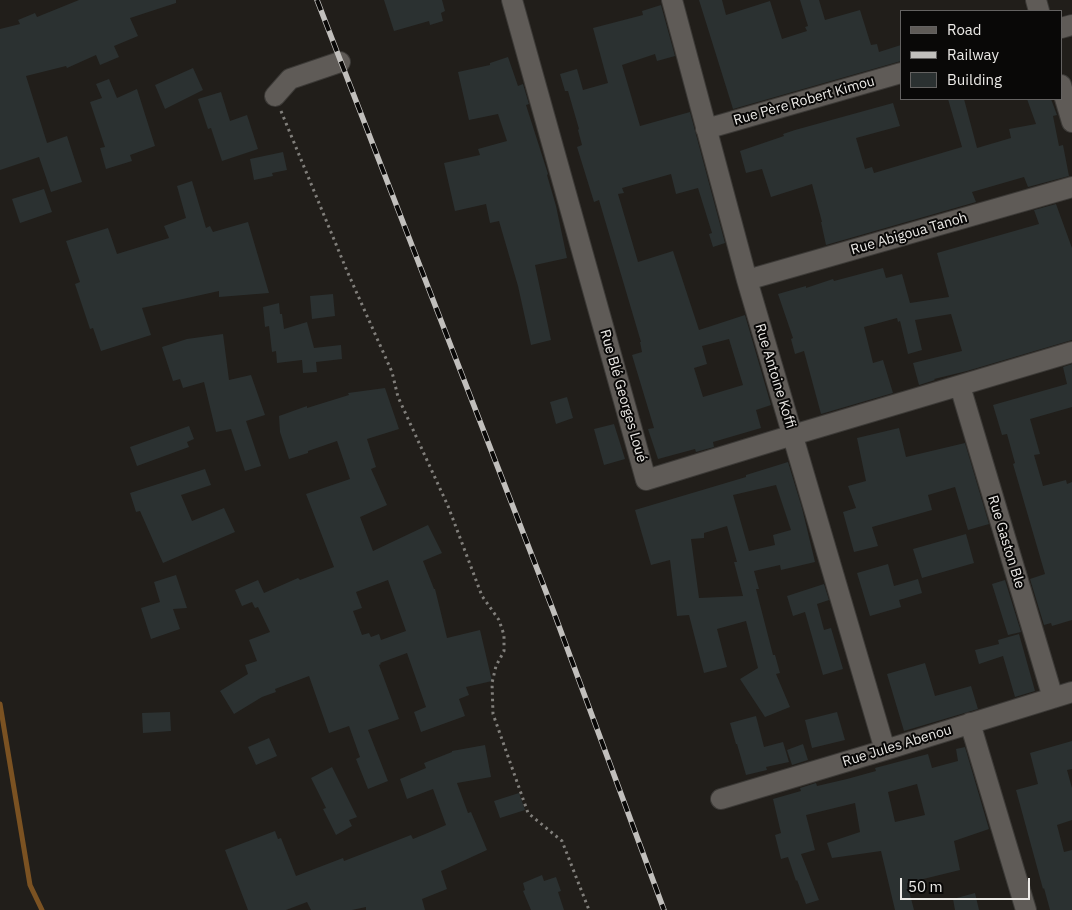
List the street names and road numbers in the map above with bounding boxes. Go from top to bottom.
street label: Rue Père Robert Kimou [731,73,877,129]
street label: Rue Abigoua Tanoh [849,209,969,259]
street label: Rue Antoine Koffi [751,322,799,430]
street label: Rue Blé Georges Loué [596,328,650,464]
street label: Rue Gaston Ble [984,493,1028,591]
street label: Rue Jules Abenou [840,721,954,771]

